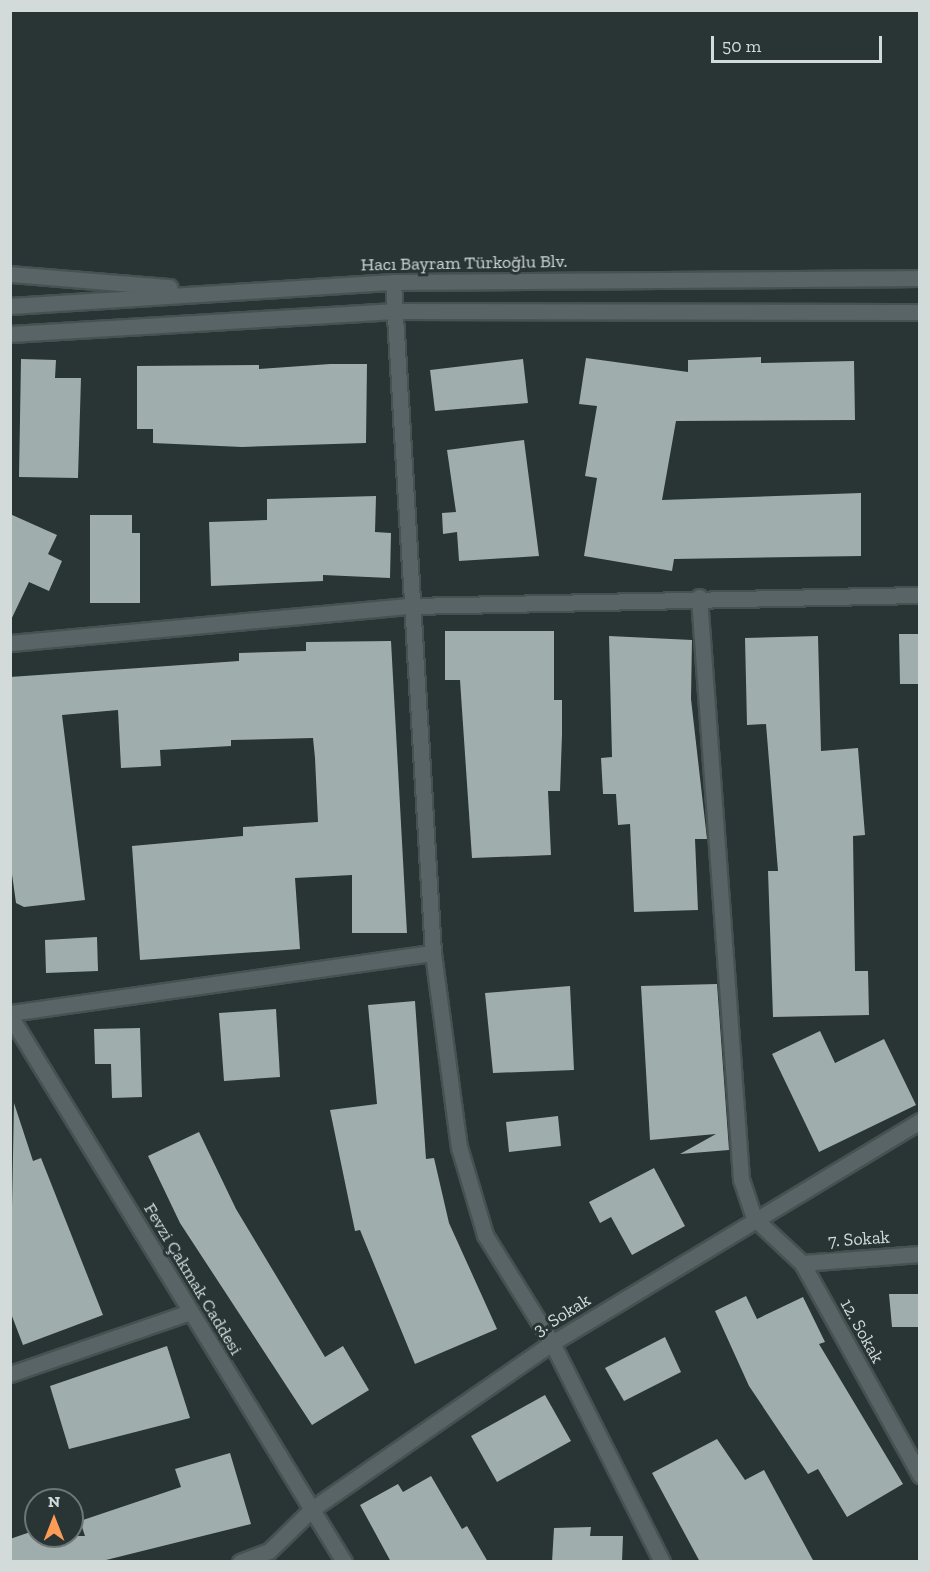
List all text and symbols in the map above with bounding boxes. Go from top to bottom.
scale bar [714,24,885,62]
text: 50 m [722,35,761,57]
street label: Hacı Bayram Türkoğlu Blv. [360,250,568,276]
street label: Fevzi Çakmak Caddesi [139,1199,247,1359]
street label: 7. Sokak [827,1226,891,1252]
street label: 3. Sokak [530,1289,594,1341]
street label: 12. Sokak [836,1295,888,1367]
north arrow [24,1488,84,1548]
text: N [48,1492,60,1511]

